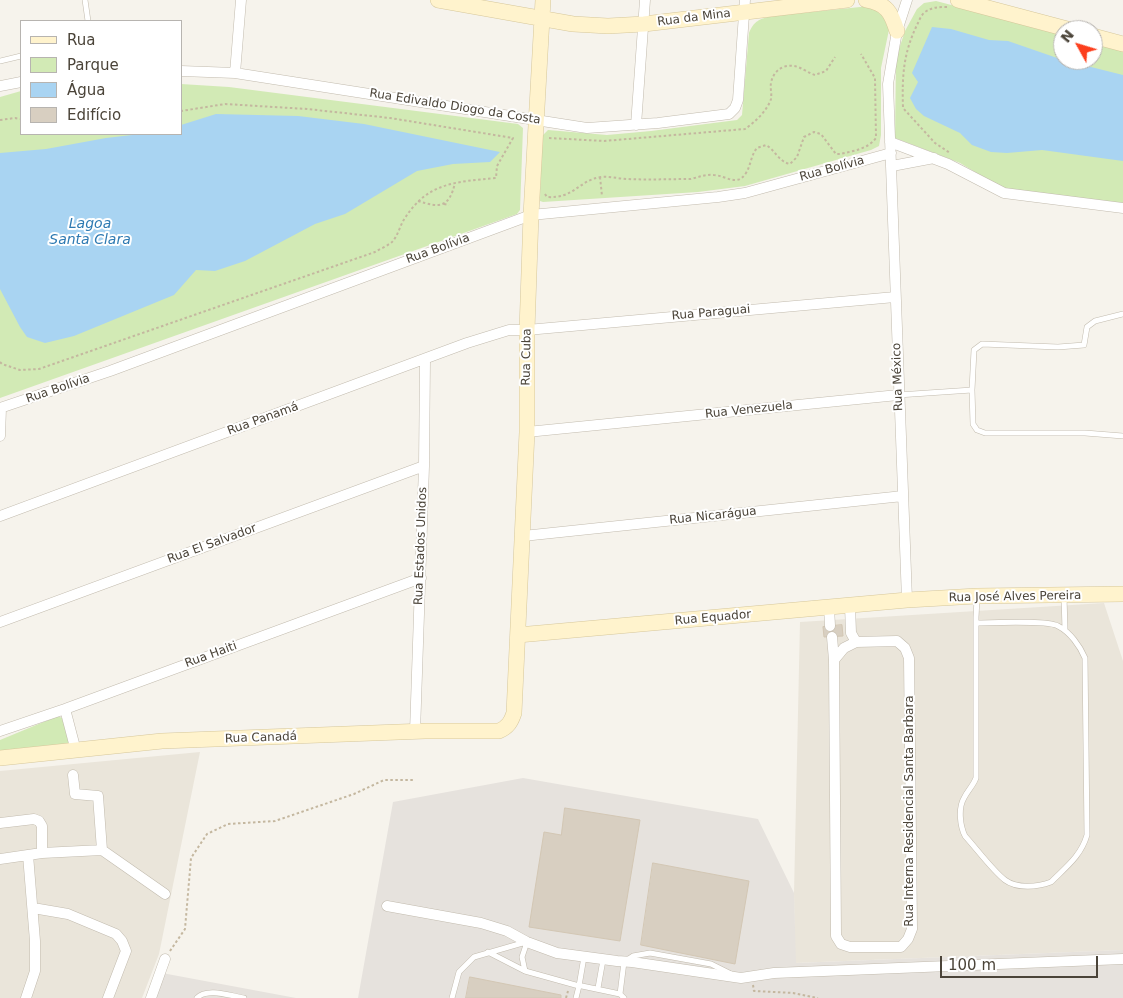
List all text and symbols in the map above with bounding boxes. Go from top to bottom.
street label: Rua da Mina [656,6,732,30]
legend [20,20,182,135]
north arrow [1053,20,1103,70]
text: N [1057,27,1077,46]
text: Rua [67,31,95,49]
text: Parque [67,56,119,74]
text: Água [67,81,105,99]
street label: Rua Edivaldo Diogo da Costa [368,86,542,128]
text: Edifício [67,106,121,124]
street label: Rua Bolívia [798,153,866,185]
water label: Lagoa Santa Clara [49,216,131,248]
street label: Rua Bolívia [404,231,472,267]
street label: Rua Paraguai [671,302,751,324]
street label: Rua Cuba [519,328,535,386]
street label: Rua México [890,343,906,411]
street label: Rua Bolívia [24,371,92,407]
street label: Rua Venezuela [704,398,794,422]
street label: Rua Panamá [225,399,301,439]
street label: Rua Estados Unidos [412,487,430,605]
street label: Rua Nicarágua [669,504,757,528]
street label: Rua El Salvador [165,521,259,567]
street label: Rua José Alves Pereira [948,589,1082,605]
street label: Rua Equador [674,607,752,629]
street label: Rua Haiti [183,639,239,671]
street label: Rua Interna Residencial Santa Barbara [903,695,917,927]
street label: Rua Canadá [225,730,297,746]
scale bar [943,946,1100,978]
text: 100 m [948,956,996,974]

